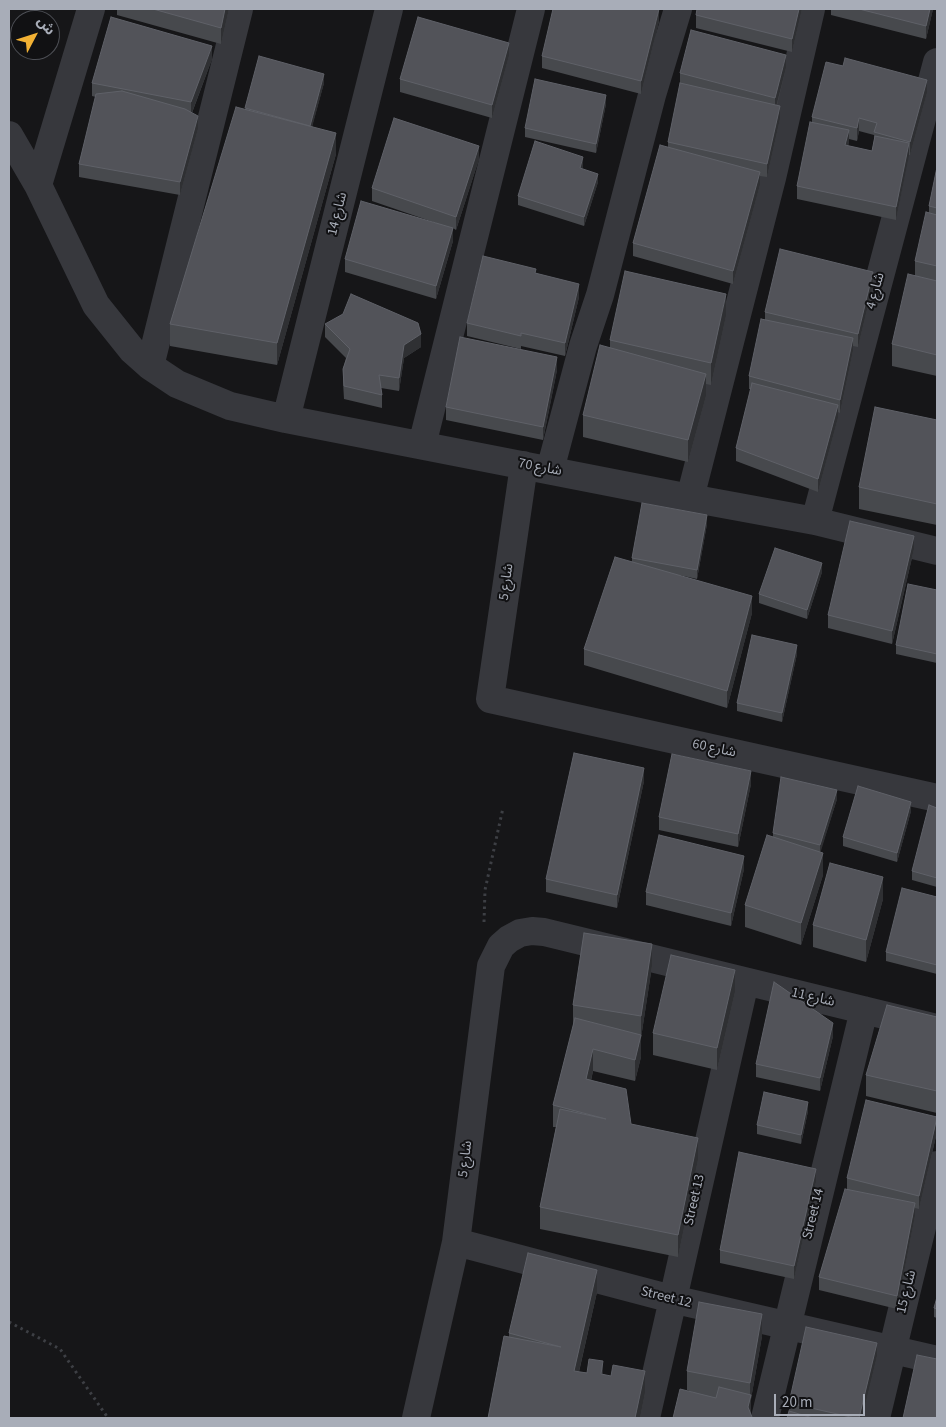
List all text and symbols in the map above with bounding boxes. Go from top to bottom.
north arrow [10,10,60,60]
text: ش [32,12,60,40]
street label: شارع 14 [325,191,351,237]
street label: شارع 4 [863,271,889,311]
street label: شارع 70 [517,456,563,480]
street label: شارع 5 [496,562,518,602]
street label: شارع 60 [691,736,737,762]
street label: شارع 11 [790,985,836,1011]
street label: شارع 5 [455,1140,477,1178]
street label: Street 13 [681,1173,709,1227]
street label: Street 14 [800,1187,828,1241]
street label: شارع 15 [894,1269,920,1315]
street label: Street 12 [639,1284,693,1312]
scale bar [776,1384,867,1416]
text: 20 m [782,1392,812,1413]

